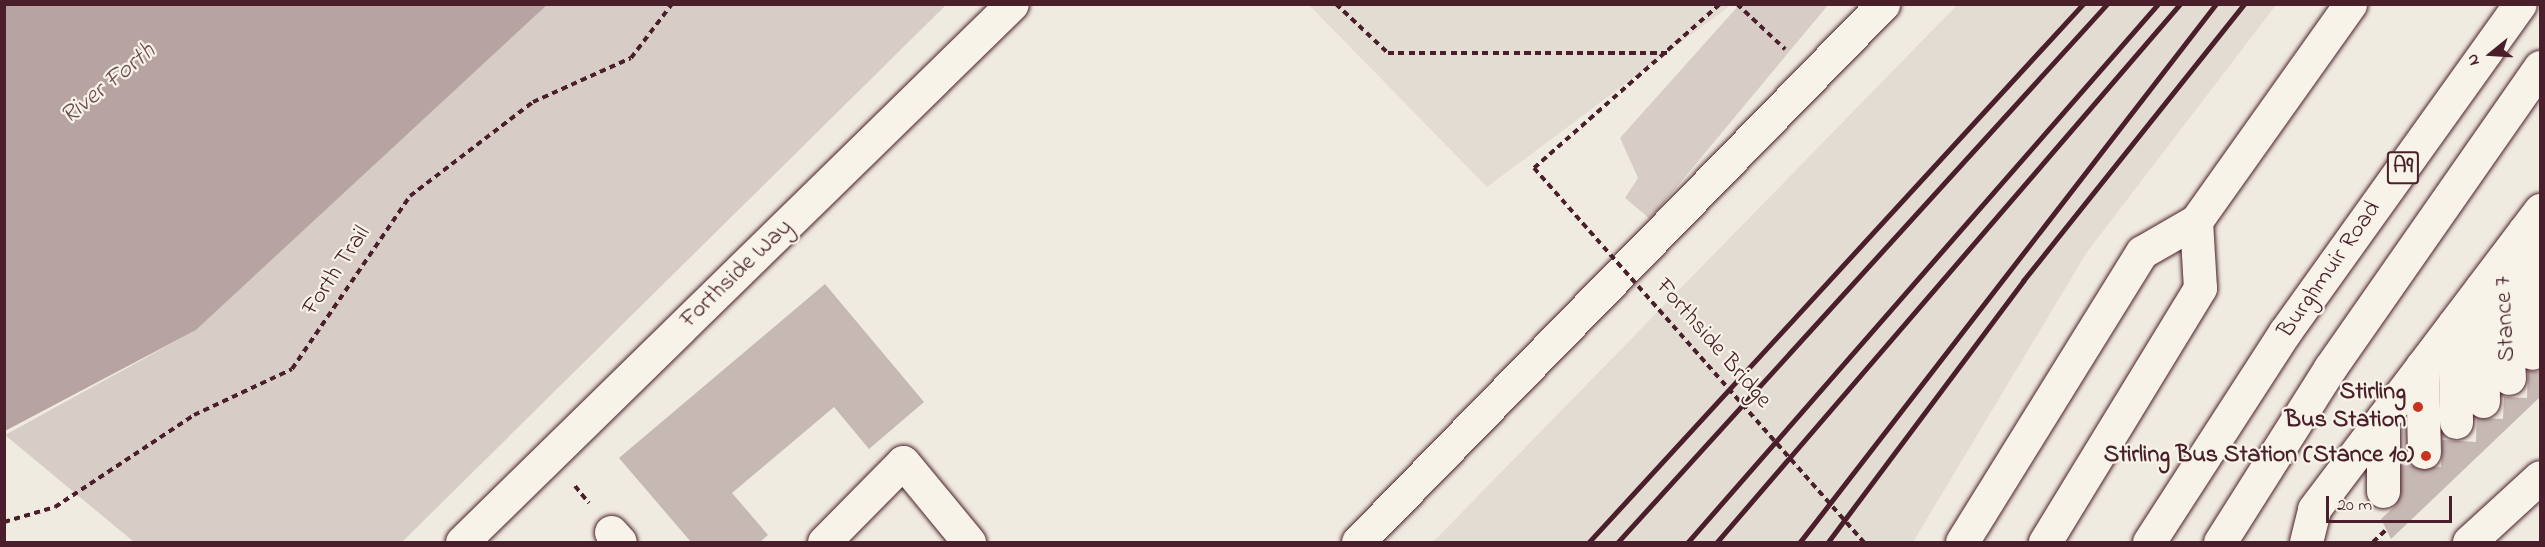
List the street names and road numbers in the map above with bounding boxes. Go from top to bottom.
road number: A9 [2386,149,2420,187]
street label: Burghmuir Road [2272,196,2388,344]
street label: Forthside Way [675,213,799,335]
street label: Forth Trail [297,221,377,321]
street label: Forthside Bridge [1649,273,1777,415]
street label: Stance 7 [2489,276,2523,362]

